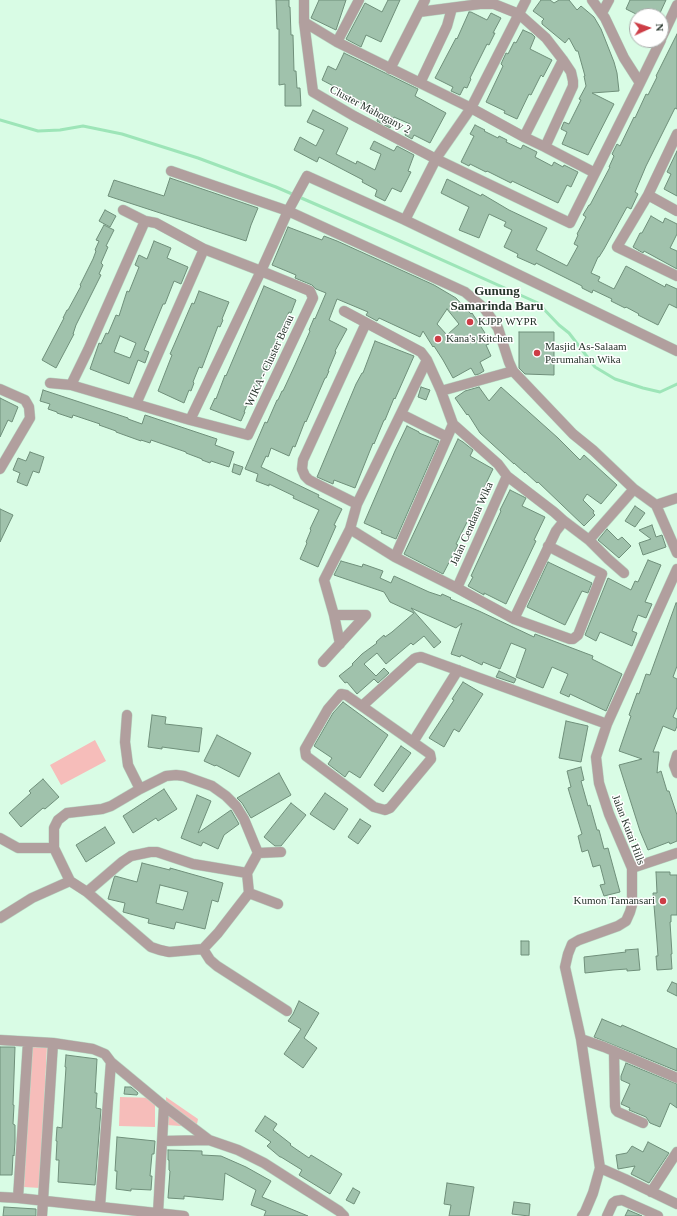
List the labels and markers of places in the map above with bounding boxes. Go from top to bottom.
place label: KJPP WYPR [478,315,537,329]
marker: KJPP WYPR [465,317,475,327]
place label: Kana's Kitchen [446,332,513,346]
marker: Kana's Kitchen [433,334,443,344]
place label: Masjid As-Salaam Perumahan Wika [545,340,627,366]
marker: Masjid As-Salaam Perumahan Wika [532,348,542,358]
place label: Kumon Tamansari [574,894,655,908]
marker: Kumon Tamansari [658,896,668,906]

